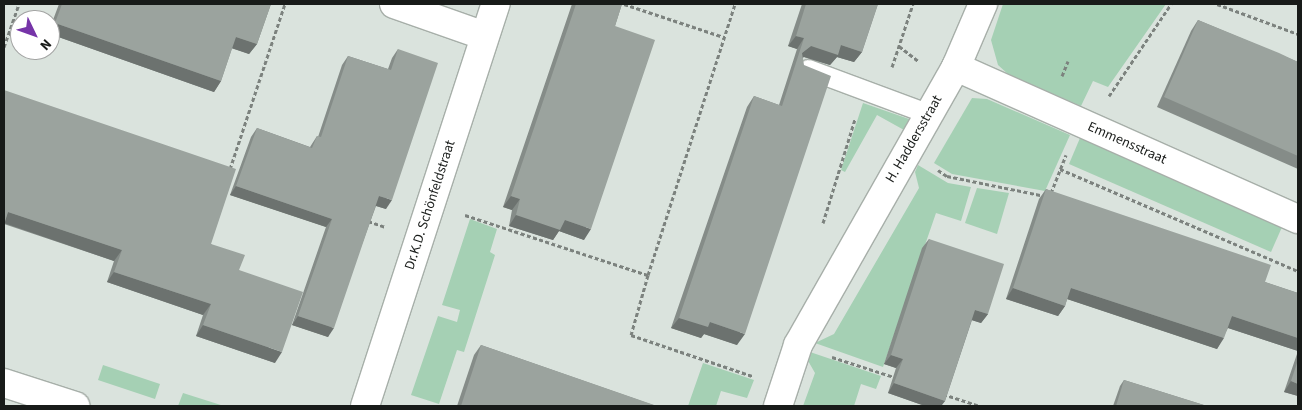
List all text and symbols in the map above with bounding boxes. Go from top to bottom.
north arrow [10,10,60,60]
text: N [35,34,56,55]
street label: H. Haddersstraat [882,92,946,186]
street label: Emmensstraat [1085,118,1169,168]
street label: Dr.K.D. Schönfeldstraat [401,138,459,272]

